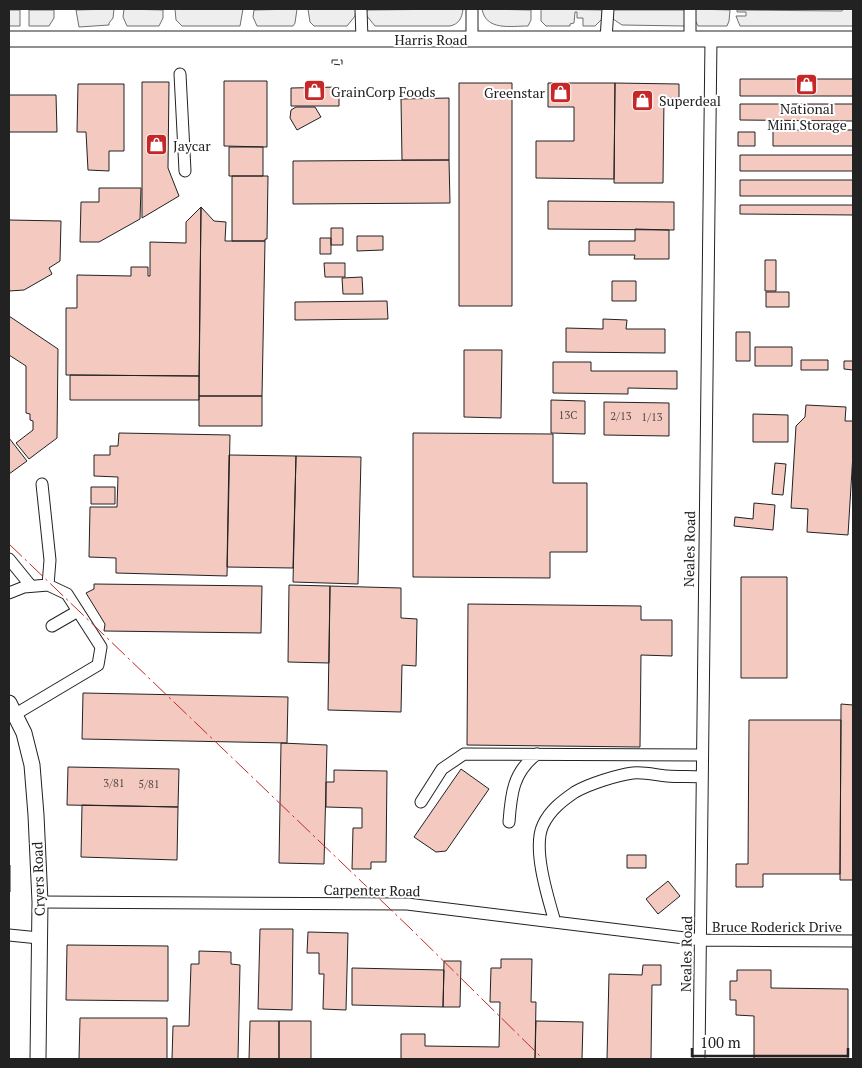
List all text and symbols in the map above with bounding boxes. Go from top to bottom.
street label: Harris Road [395,30,468,49]
shop icon: National Mini Storage [795,73,819,97]
shop icon: GrainCorp Foods [303,79,327,103]
shop icon: Greenstar [549,80,573,104]
place label: GrainCorp Foods [331,82,436,101]
place label: Greenstar [484,83,546,102]
shop icon: Superdeal [631,88,655,112]
place label: Superdeal [659,91,721,110]
place label: National Mini Storage [767,99,847,134]
shop icon: Jaycar [145,133,169,157]
place label: Jaycar [173,136,211,155]
house number: 13C [559,408,577,422]
house number: 2/13 [610,409,632,423]
house number: 1/13 [641,410,663,424]
street label: Neales Road [679,510,699,587]
house number: 3/81 [103,776,125,790]
house number: 5/81 [138,777,160,791]
street label: Cryers Road [27,841,49,917]
street label: Carpenter Road [323,880,421,900]
street label: Neales Road [676,915,696,992]
street label: Bruce Roderick Drive [712,917,842,936]
scale bar [692,1026,848,1058]
text: 100 m [700,1032,741,1052]

